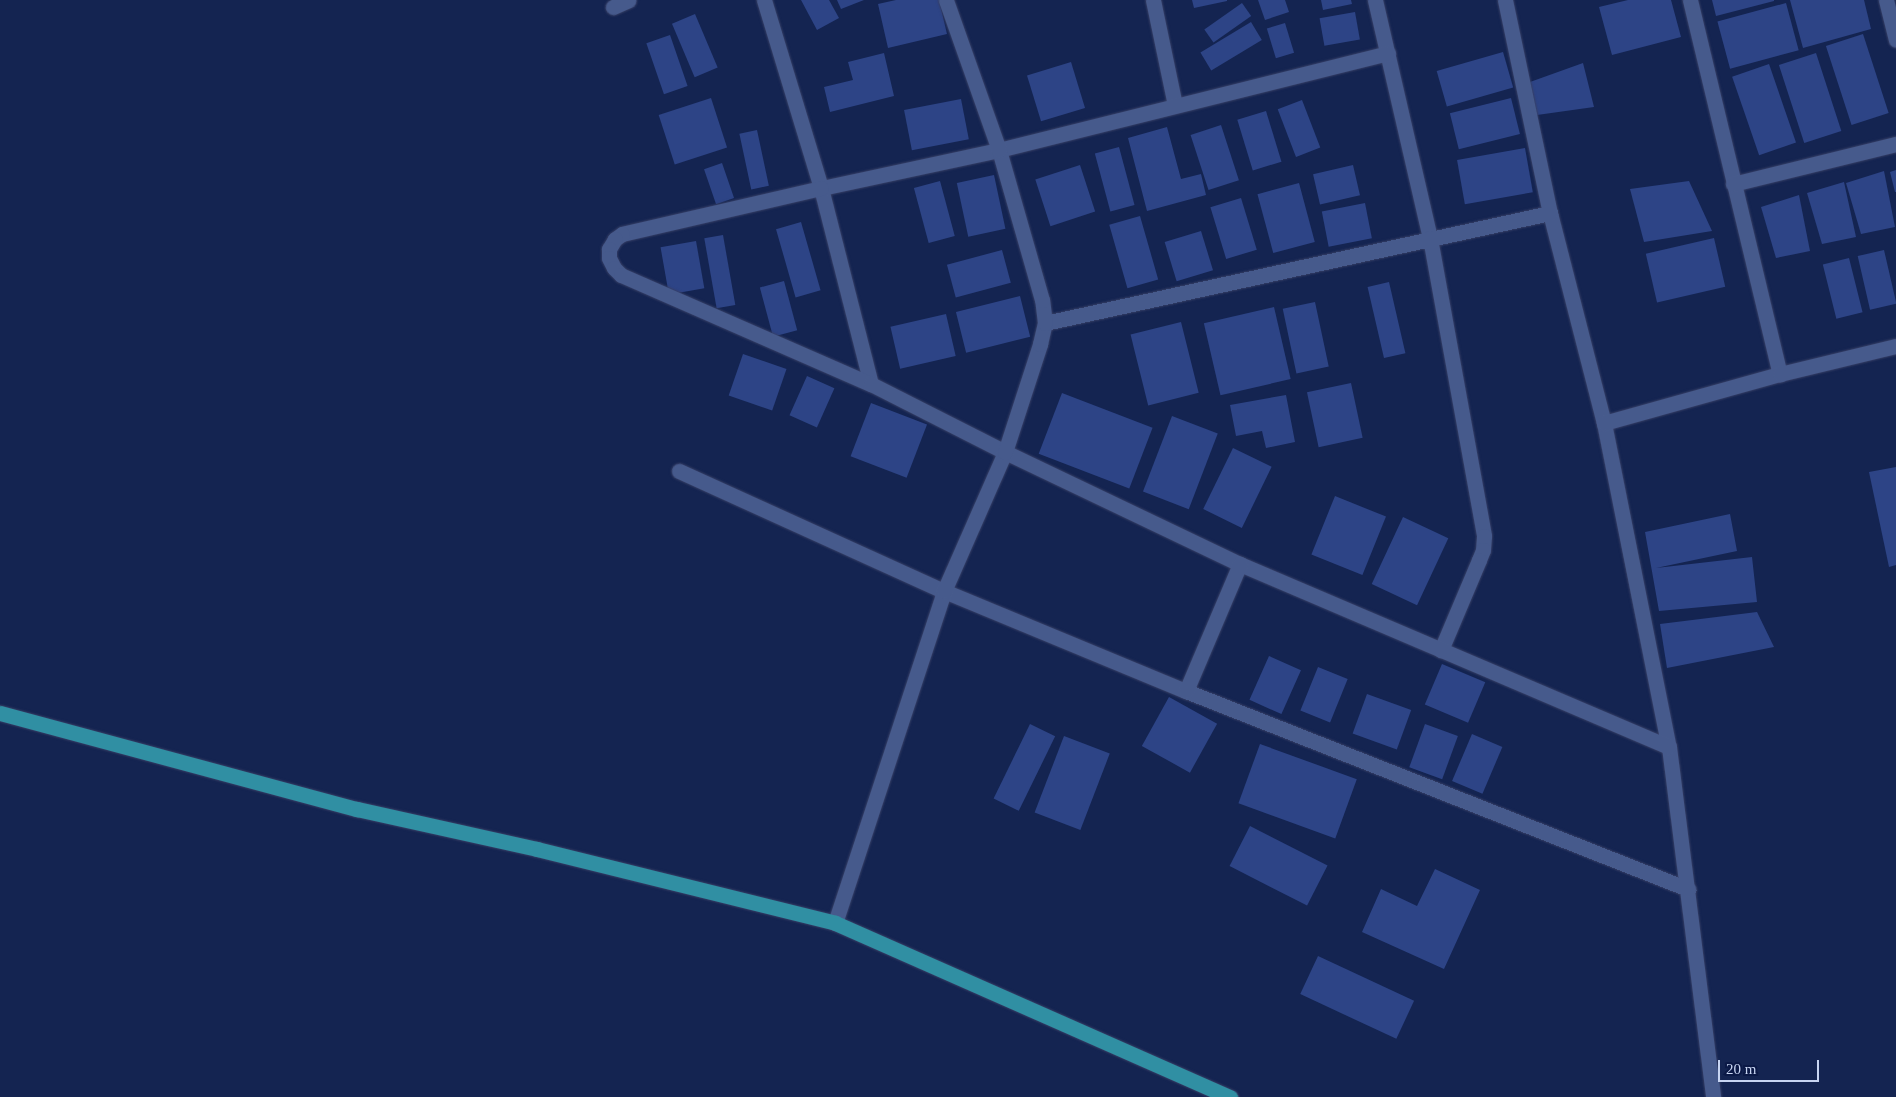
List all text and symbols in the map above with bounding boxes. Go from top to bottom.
scale bar [1721,1050,1822,1082]
text: 20 m [1726,1061,1756,1077]

